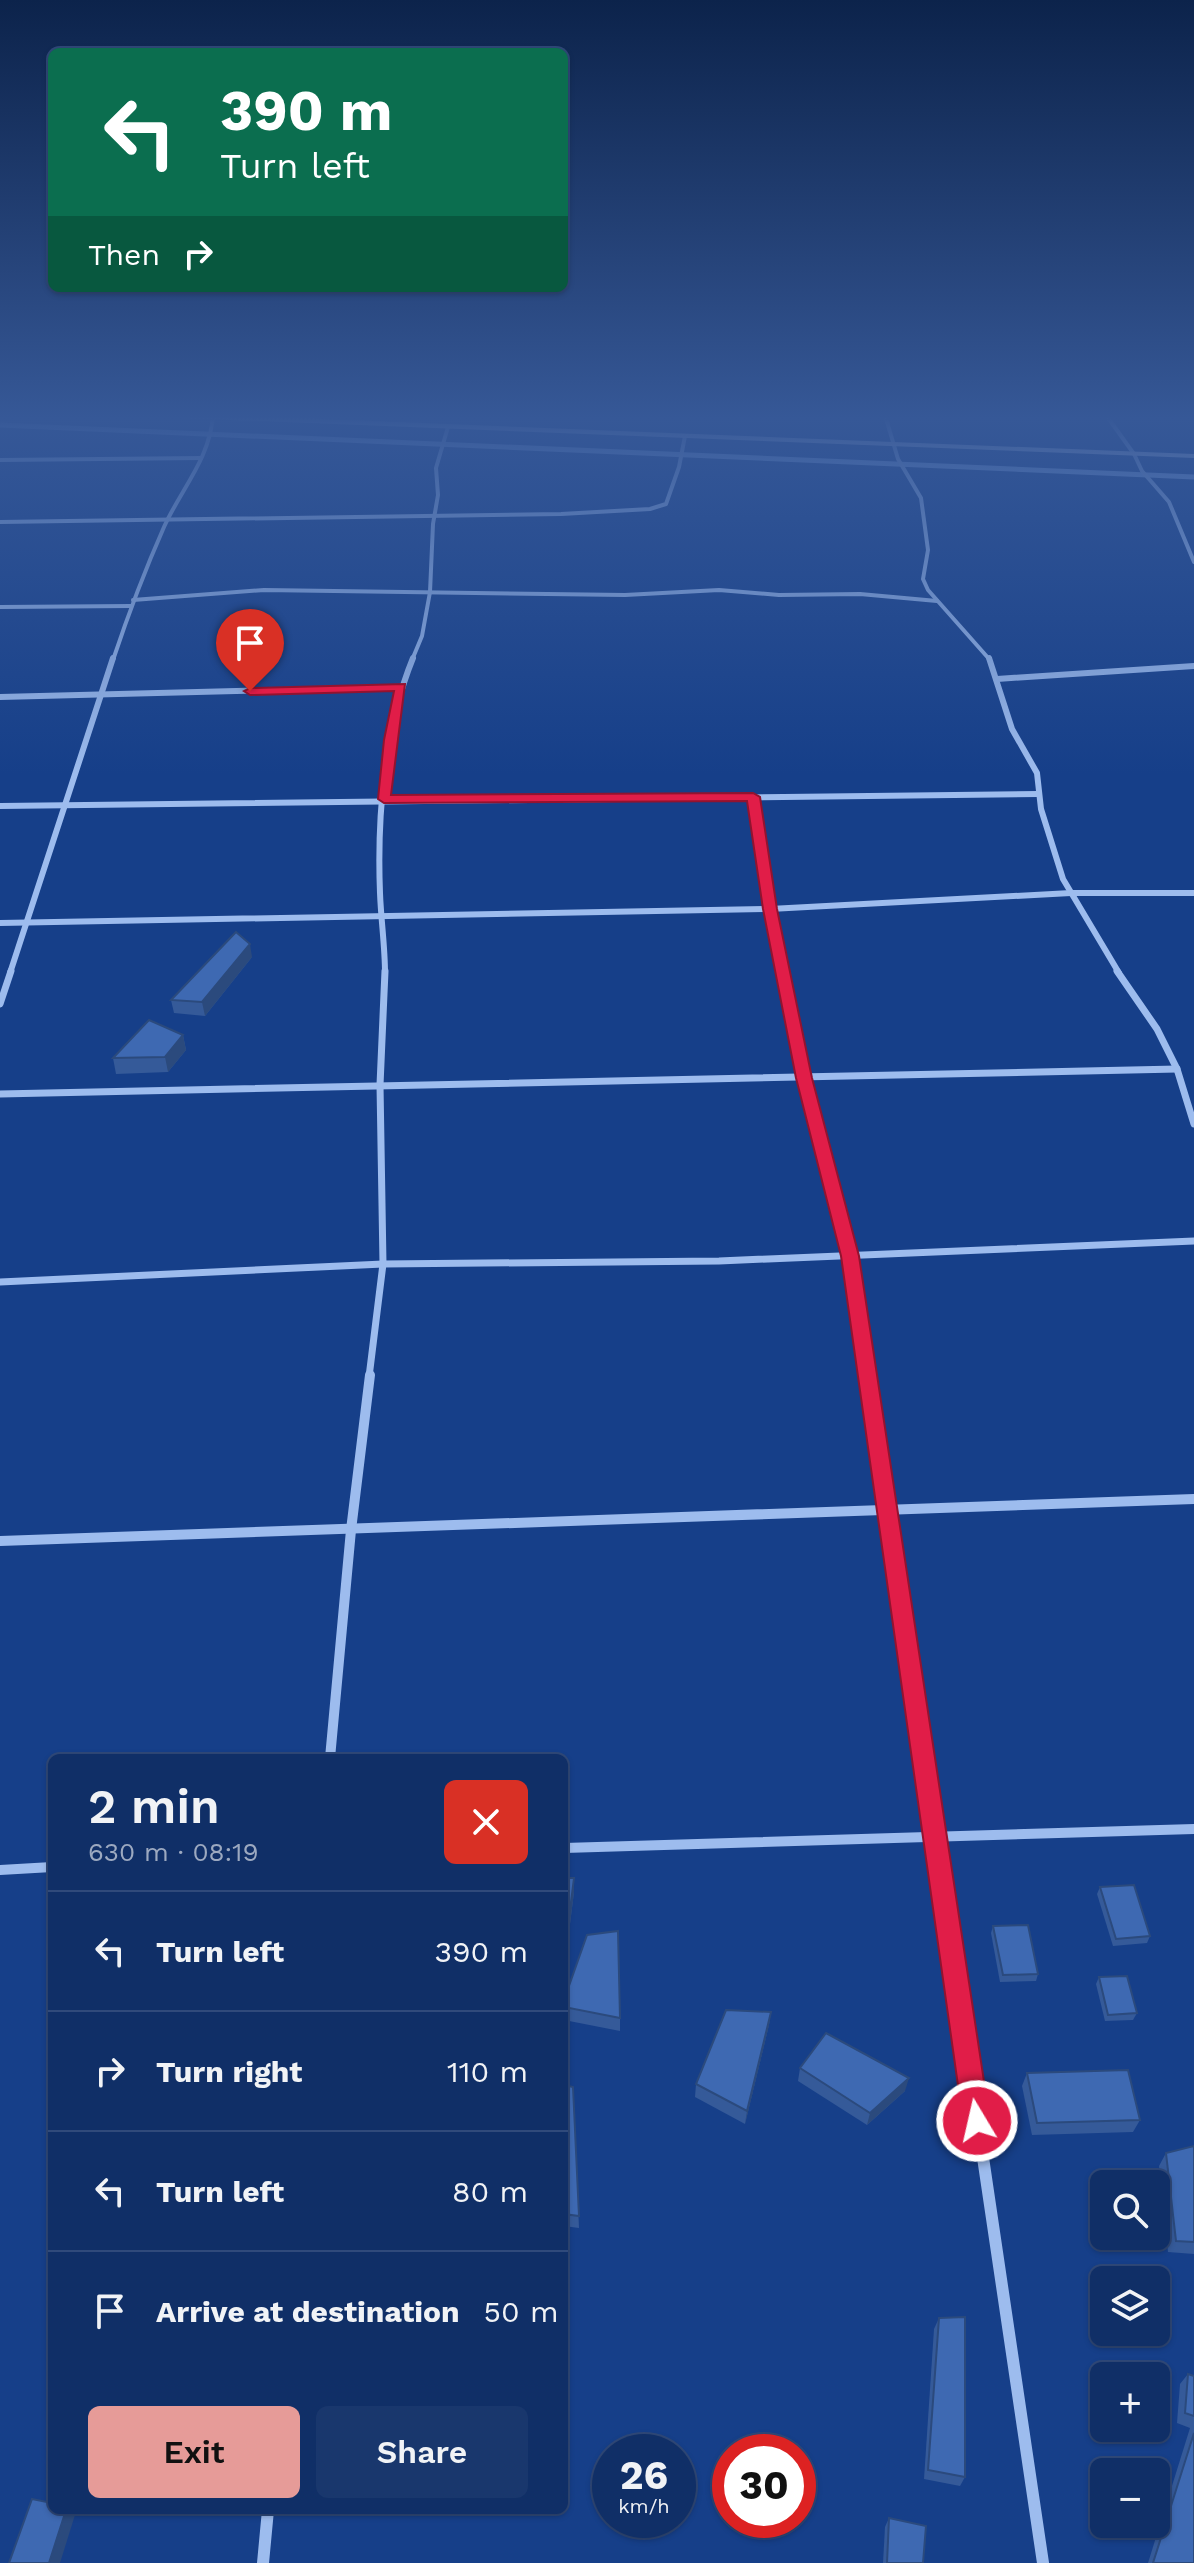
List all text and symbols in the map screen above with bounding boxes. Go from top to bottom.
text: 390 m [220,78,392,144]
icon: left [88,80,192,184]
text: Turn left [220,145,370,187]
icon: right [176,232,220,276]
text: Then [88,237,160,272]
pin [216,609,284,691]
icon: arrive [228,621,272,665]
text: 2 min [88,1778,220,1835]
button: close [444,1780,528,1864]
text: 630 m · 08:19 [88,1837,258,1867]
icon: left [88,1929,132,1973]
text: Turn left [156,1934,284,1969]
text: 390 m [435,1934,528,1969]
icon: right [88,2049,132,2093]
text: Turn right [156,2054,302,2089]
text: 110 m [447,2054,528,2089]
position arrow [935,2079,1019,2163]
icon: left [88,2169,132,2213]
map controls [1090,2170,1170,2538]
button: search [1090,2170,1170,2250]
text: Turn left [156,2174,284,2209]
text: 80 m [452,2174,528,2209]
button: layers [1090,2266,1170,2346]
icon: arrive [88,2289,132,2333]
text: Arrive at destination [156,2294,460,2329]
text: 50 m [484,2294,559,2329]
button: + [1090,2362,1170,2442]
button: Exit [88,2406,300,2498]
button: Share [316,2406,528,2498]
speed limit sign: 30 [712,2434,816,2538]
text: 26 [620,2452,668,2499]
button: − [1090,2458,1170,2538]
text: km/h [618,2494,670,2518]

